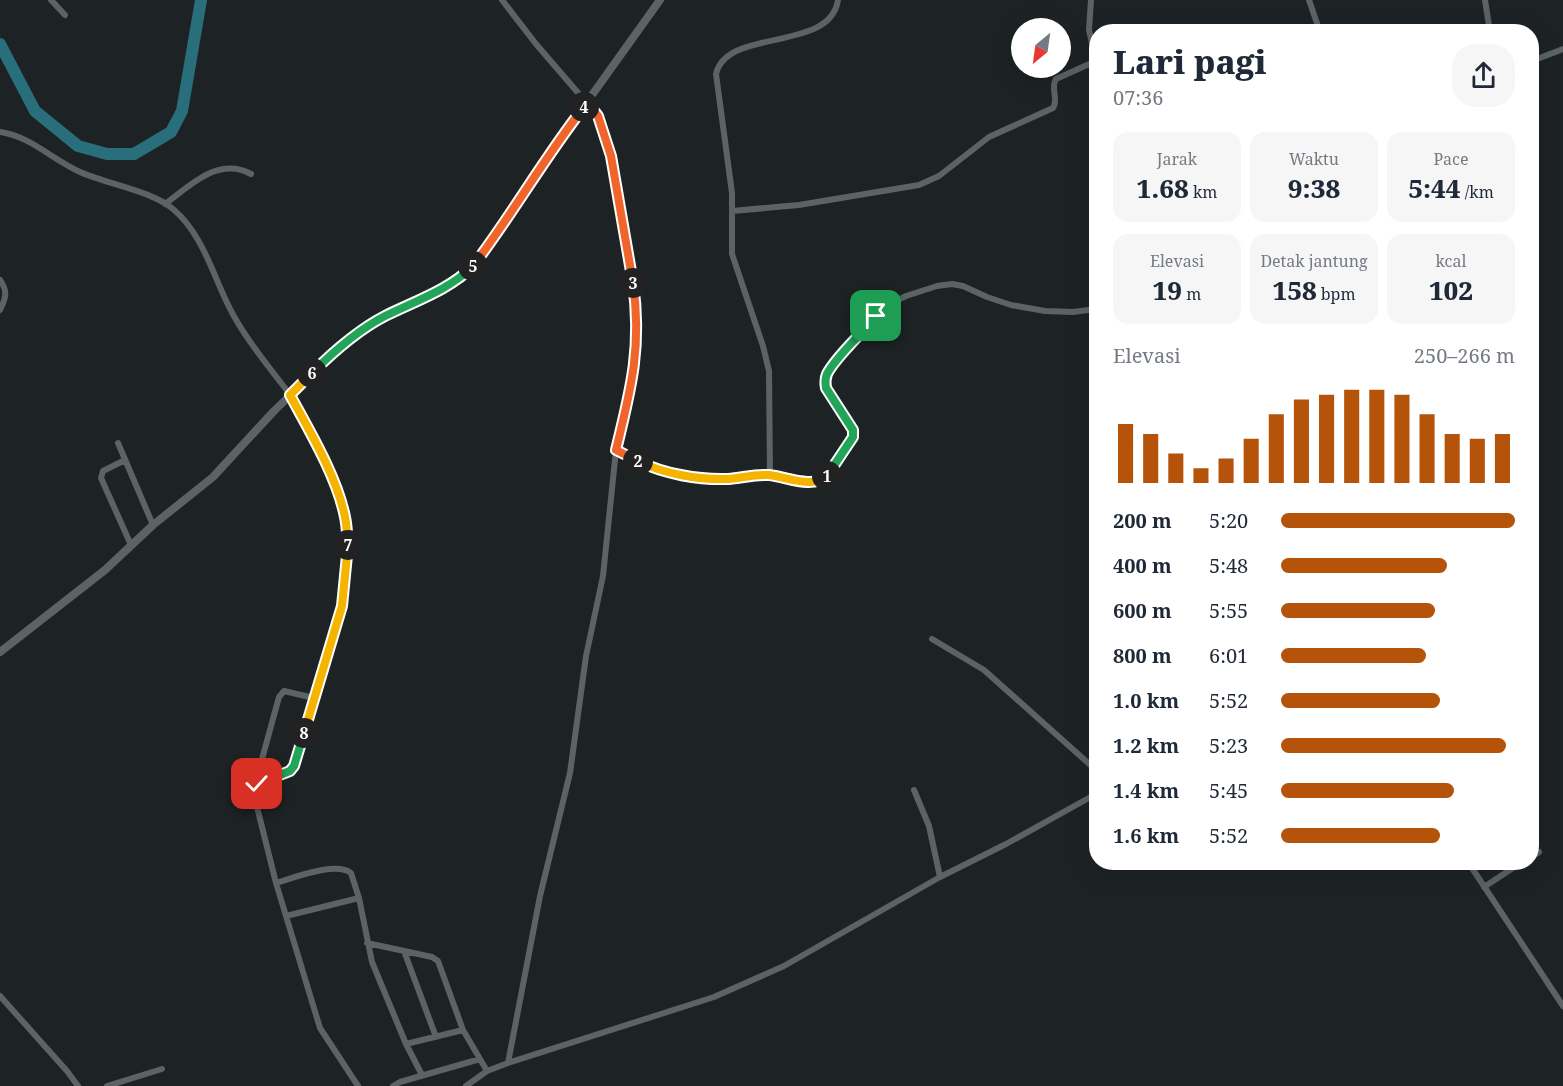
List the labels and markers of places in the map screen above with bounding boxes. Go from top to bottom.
pin: 4 [569,92,599,122]
pin: 5 [458,251,488,281]
pin: 3 [618,268,648,298]
pin [850,290,901,341]
pin: 6 [297,358,327,388]
pin: 2 [623,446,653,476]
pin: 1 [812,461,842,491]
pin: 7 [333,530,363,560]
pin: 8 [289,718,319,748]
pin [231,758,282,809]

